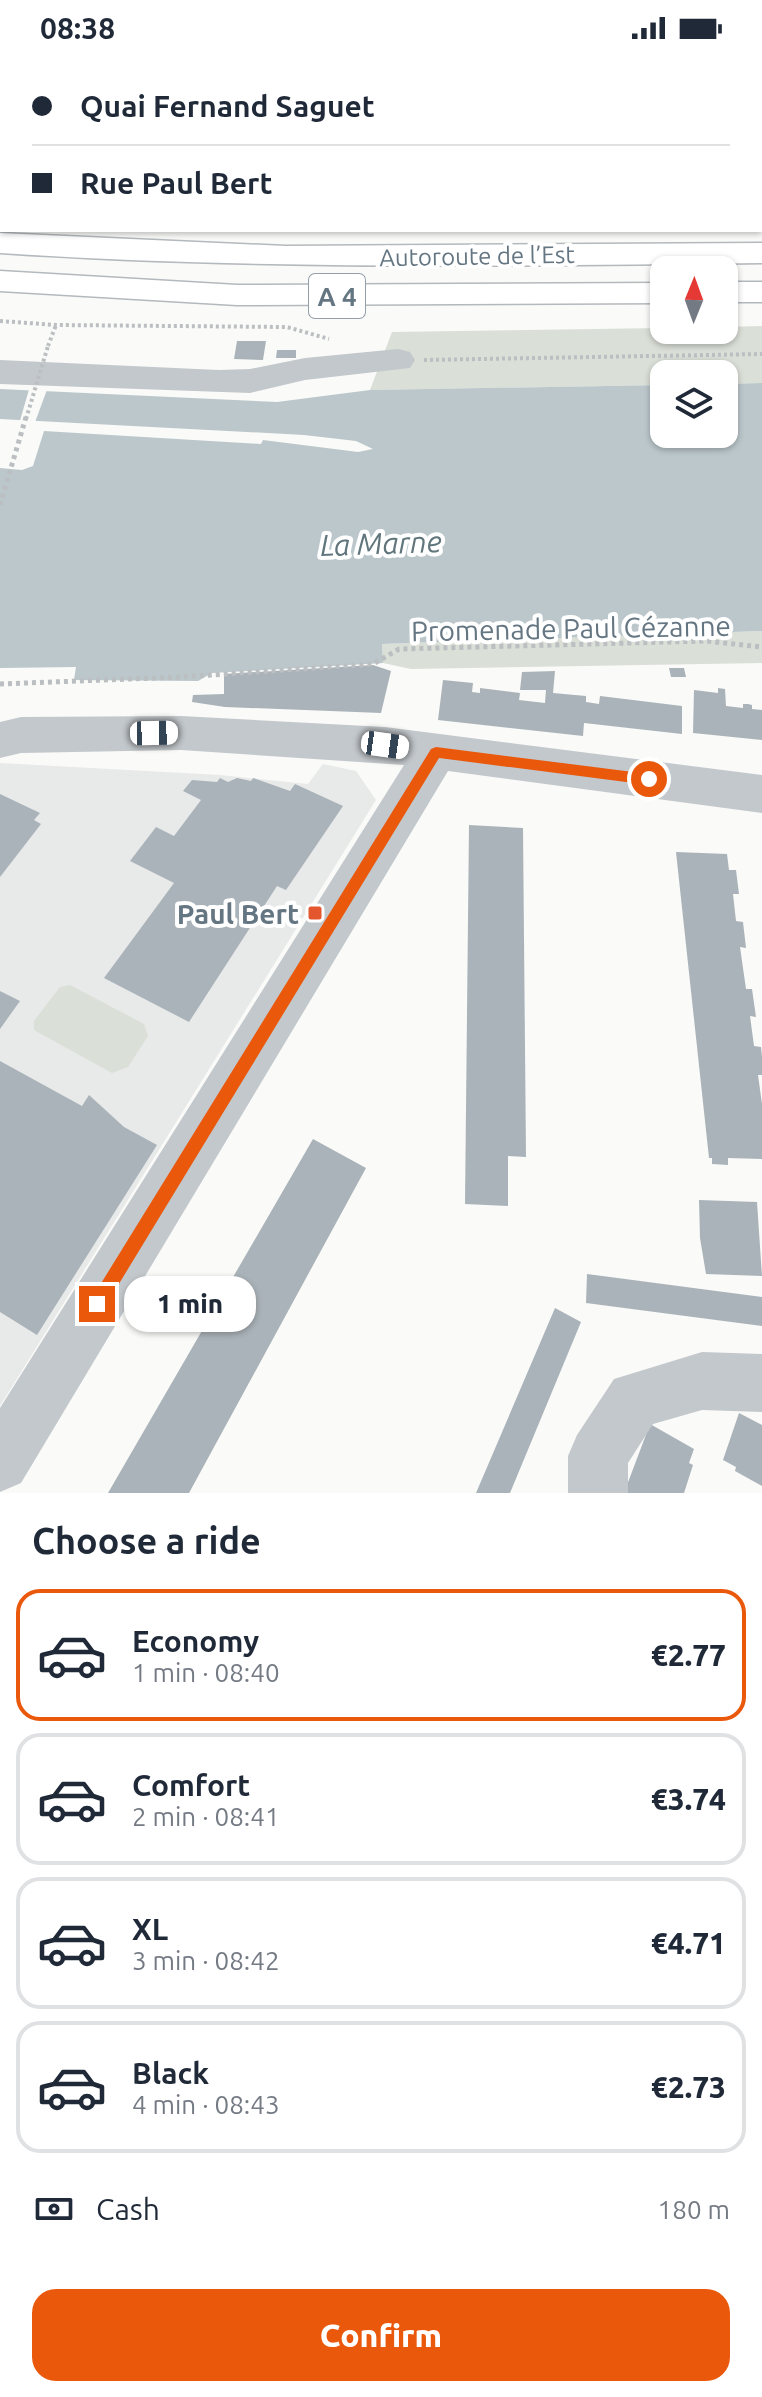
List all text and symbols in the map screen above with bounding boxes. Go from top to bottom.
text: 08:38 [40,11,115,45]
text: Quai Fernand Saguet [80,89,375,123]
text: Rue Paul Bert [80,166,272,200]
street label: Autoroute de l’Est [379,241,576,271]
north arrow [650,256,738,344]
map controls [650,256,738,448]
road number: A 4 [309,274,365,318]
button: layers [650,360,738,448]
water label: La Marne [320,524,442,562]
street label: Promenade Paul Cézanne [411,610,731,646]
car [130,721,178,745]
car [360,730,410,760]
route start [631,761,667,797]
place label: Paul Bert [177,898,299,929]
marker: Paul Bert [306,904,324,922]
callout: 1 min [125,1276,257,1332]
route end [79,1286,115,1322]
text: 1 min [157,1289,223,1318]
text: Choose a ride [32,1520,261,1561]
icon: car [36,1619,108,1691]
text: Economy [132,1624,259,1658]
text: €2.77 [651,1638,726,1672]
text: 1 min · 08:40 [132,1658,280,1687]
icon: car [36,1763,108,1835]
text: Comfort [132,1768,250,1802]
text: €3.74 [651,1782,726,1816]
text: 2 min · 08:41 [132,1802,280,1831]
icon: car [36,1907,108,1979]
text: XL [132,1912,168,1946]
text: €4.71 [651,1926,726,1960]
text: 3 min · 08:42 [132,1946,280,1975]
icon: car [36,2051,108,2123]
text: Black [132,2056,209,2090]
text: €2.73 [651,2070,726,2104]
text: 4 min · 08:43 [132,2090,280,2119]
icon: cash [32,2187,76,2231]
text: Cash [96,2192,160,2226]
text: 180 m [658,2195,730,2224]
button: Confirm [32,2289,730,2381]

